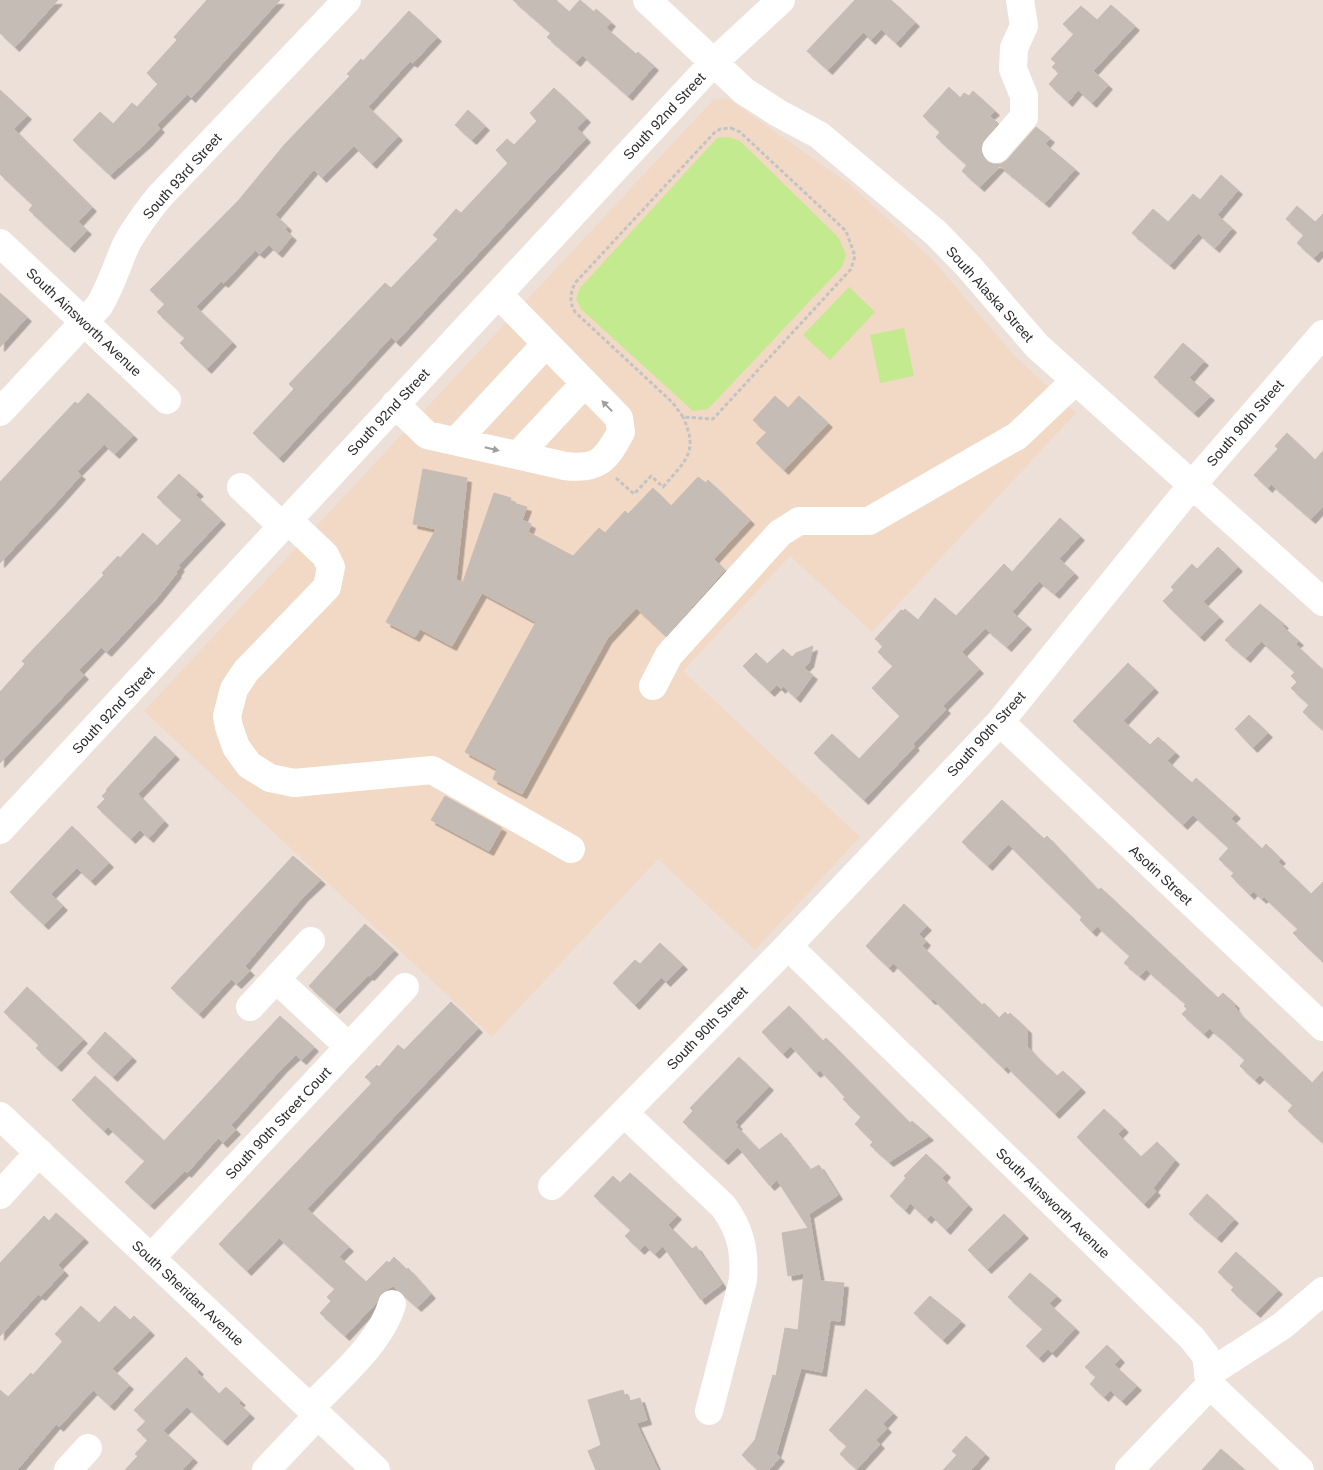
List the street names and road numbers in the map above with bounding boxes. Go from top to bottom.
street label: South 92nd Street [620,69,708,163]
street label: South 93rd Street [139,130,225,222]
street label: South Alaska Street [943,243,1037,345]
street label: South Ainsworth Avenue [23,264,145,380]
street label: South 92nd Street [344,365,432,459]
street label: South 90th Street [1203,377,1287,469]
street label: South 92nd Street [69,663,157,757]
street label: South 90th Street [944,688,1028,780]
street label: Asotin Street [1126,842,1196,908]
street label: South 90th Street [663,983,751,1073]
street label: South 90th Street Court [222,1064,334,1182]
street label: South Ainsworth Avenue [993,1145,1113,1262]
street label: South Sheridan Avenue [129,1237,247,1349]

